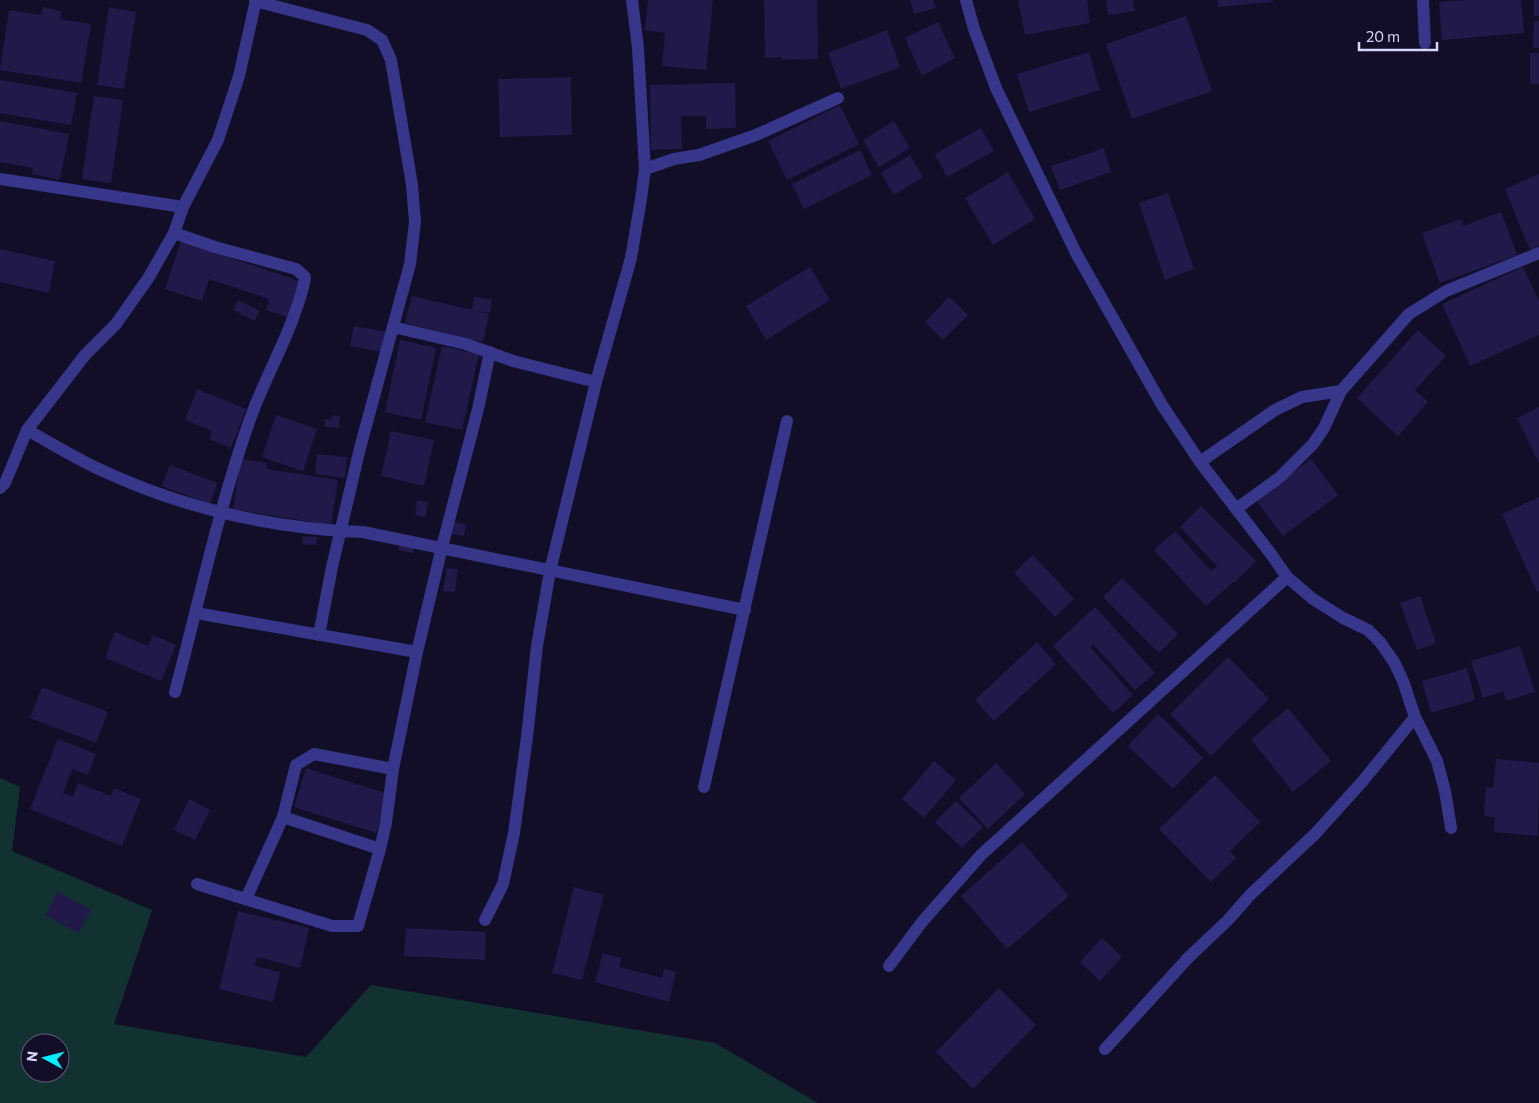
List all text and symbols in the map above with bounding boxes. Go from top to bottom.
scale bar [1359,20,1436,52]
text: 20 m [1366,27,1400,45]
north arrow [20,1033,70,1083]
text: N [23,1050,41,1063]

